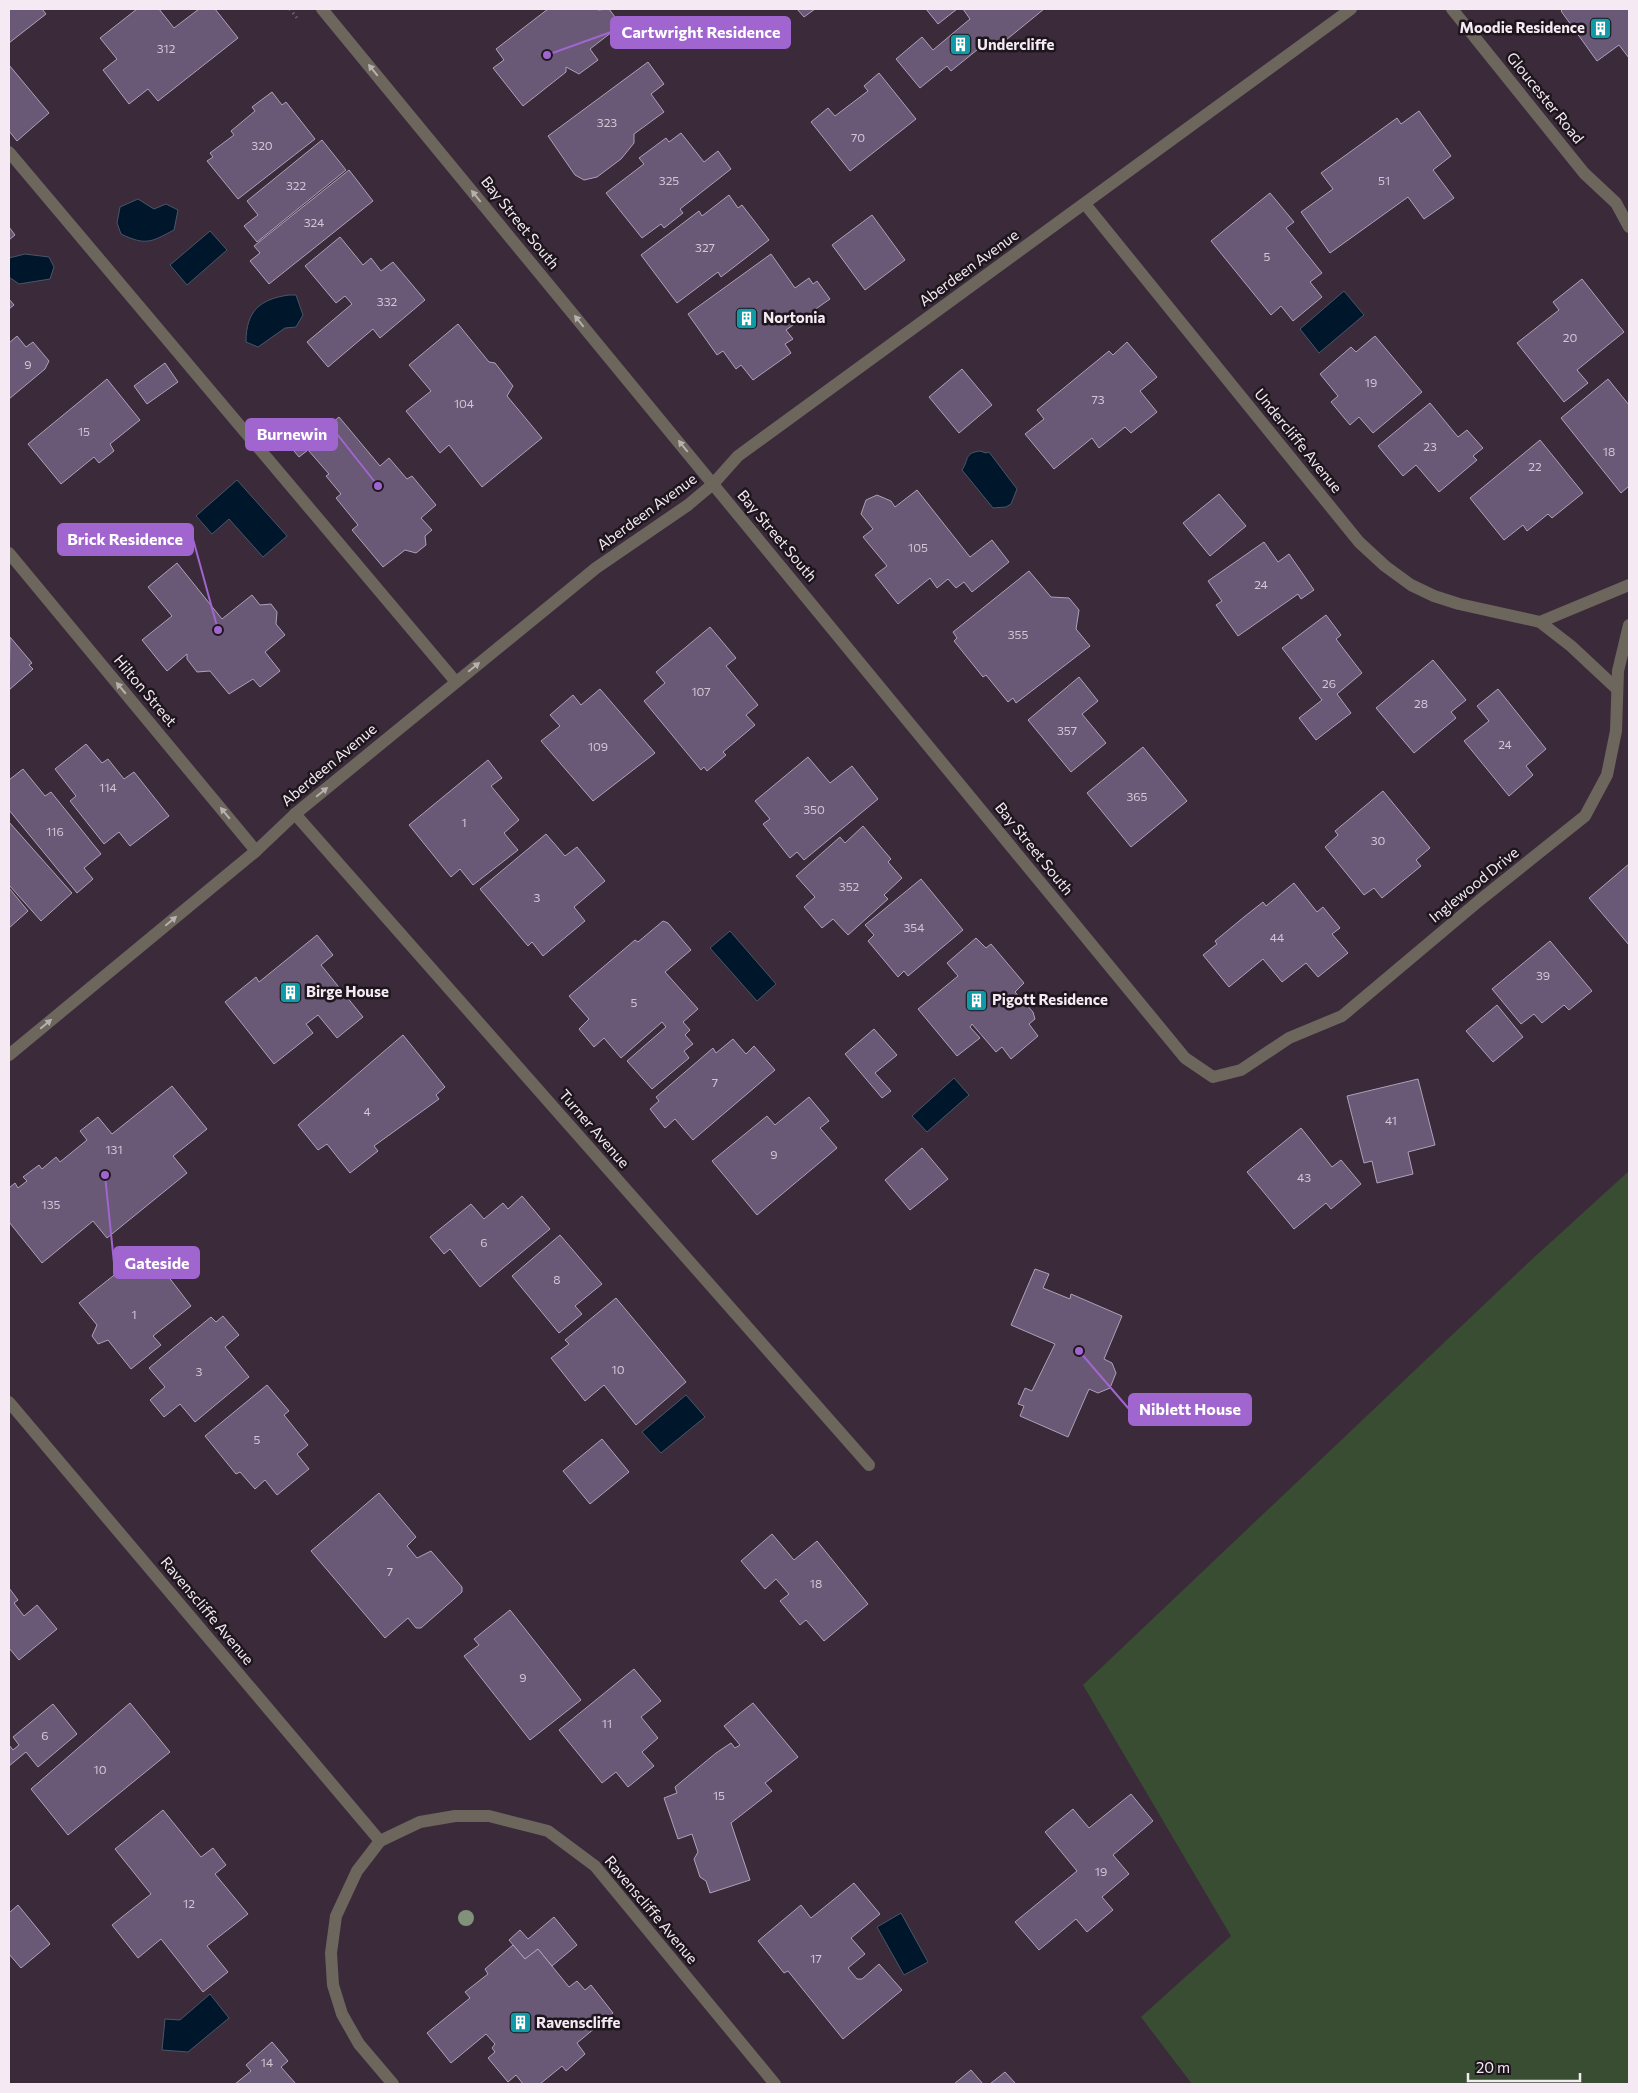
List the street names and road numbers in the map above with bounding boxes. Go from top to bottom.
street label: Gloucester Road [1504,48,1588,147]
street label: Bay Street South [478,172,564,272]
street label: Aberdeen Avenue [915,225,1022,309]
street label: Undercliffe Avenue [1251,385,1346,496]
street label: Aberdeen Avenue [593,469,700,553]
street label: Bay Street South [734,486,821,585]
street label: Hilton Street [111,651,181,730]
street label: Aberdeen Avenue [277,719,380,809]
street label: Bay Street South [992,798,1078,898]
street label: Inglewood Drive [1425,843,1522,926]
street label: Turner Avenue [556,1085,634,1171]
street label: Ravenscliffe Avenue [157,1553,258,1668]
street label: Ravenscliffe Avenue [601,1852,702,1967]

